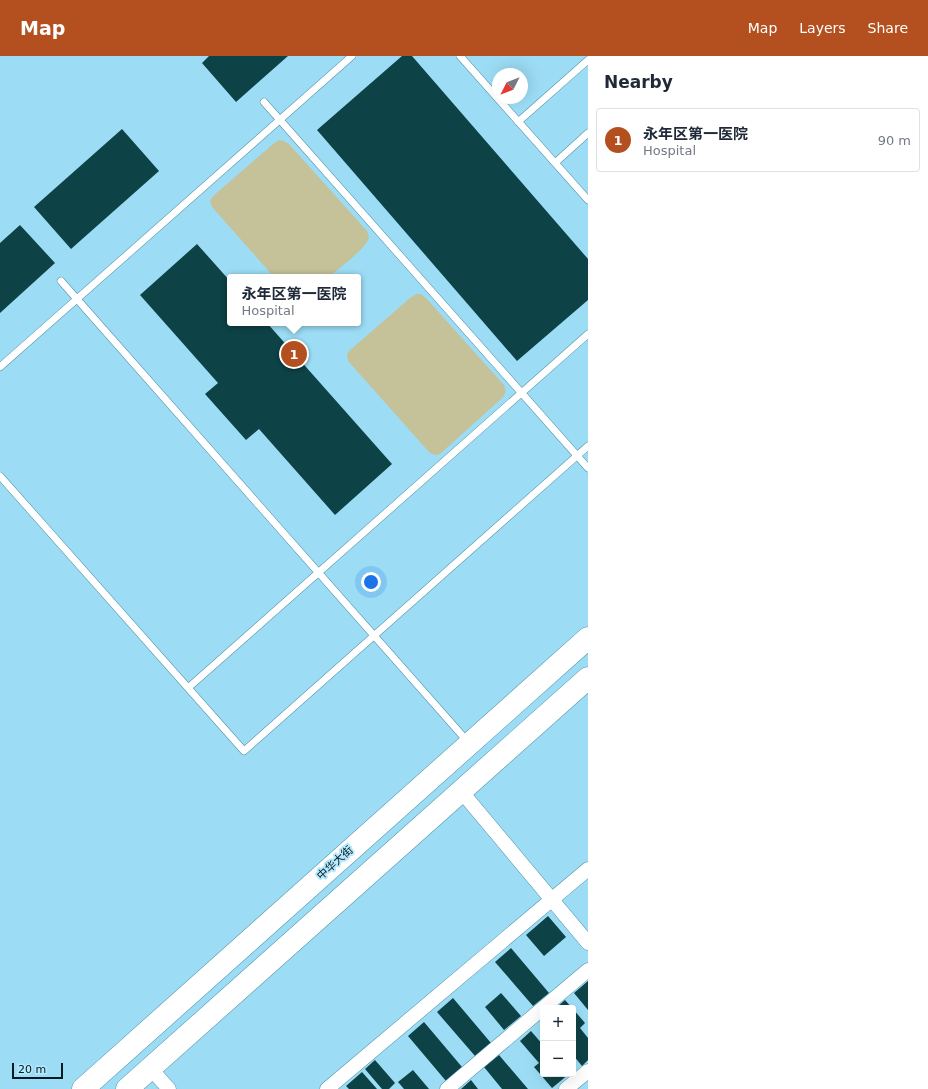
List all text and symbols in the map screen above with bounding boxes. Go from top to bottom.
text: Map [20,17,65,39]
text: Map [748,20,777,36]
text: Layers [799,20,846,36]
text: Share [868,20,908,36]
north arrow [492,68,528,104]
text: Nearby [604,72,673,92]
text: 永年区第一医院 [643,125,748,143]
text: 1 [613,133,623,148]
text: 90 m [878,133,911,148]
text: Hospital [643,143,696,158]
popup [227,274,361,326]
text: 永年区第一医院 [241,285,347,303]
text: Hospital [241,303,295,318]
pin: 1 [281,339,307,369]
your location [361,572,381,592]
street label: 中华大街 [314,843,356,883]
map controls [540,1005,576,1077]
button: + [540,1005,576,1041]
button: − [540,1041,576,1077]
scale bar [12,1061,63,1080]
text: 20 m [18,1063,46,1076]

